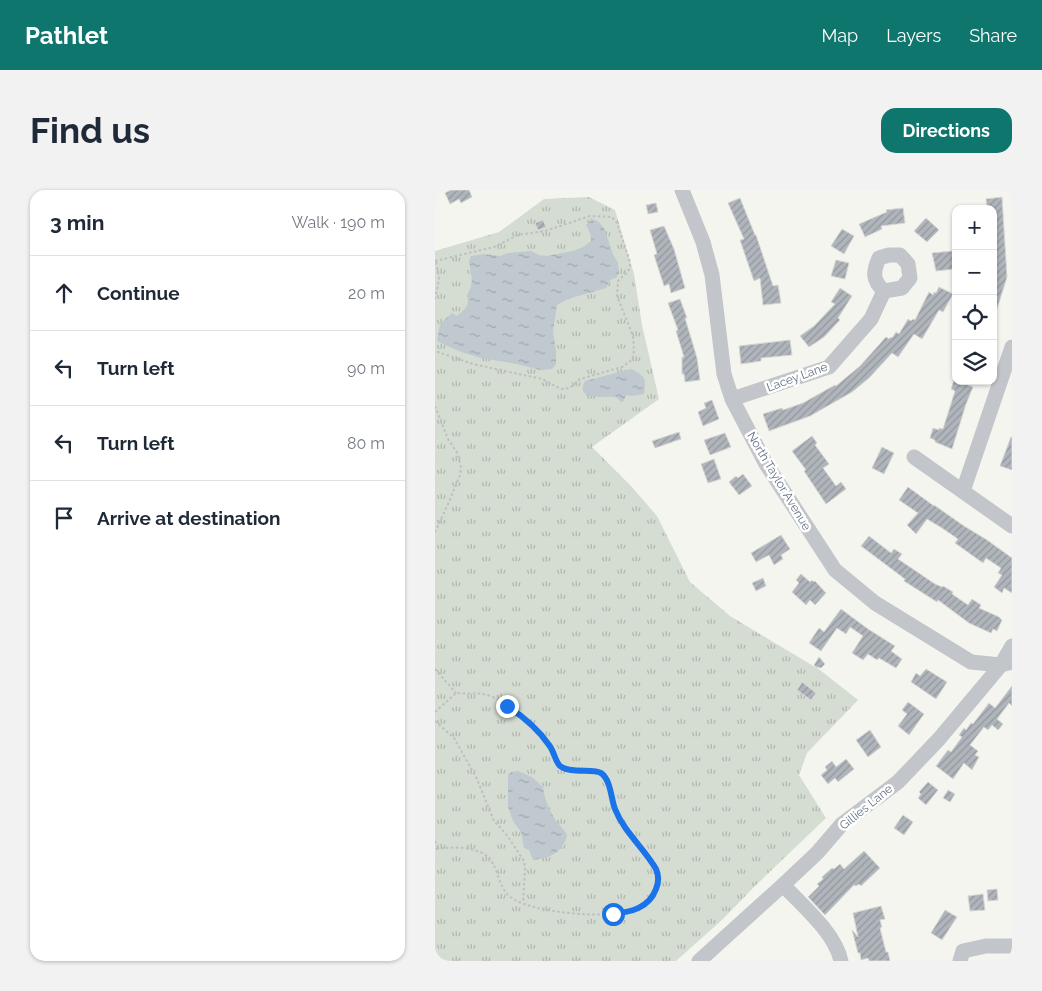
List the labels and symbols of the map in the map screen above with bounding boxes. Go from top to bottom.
street label: Lacey Lane [765,360,829,394]
street label: North Taylor Avenue [744,429,814,533]
route end [496,695,519,718]
street label: Gillies Lane [837,781,895,833]
route start [602,903,625,926]

